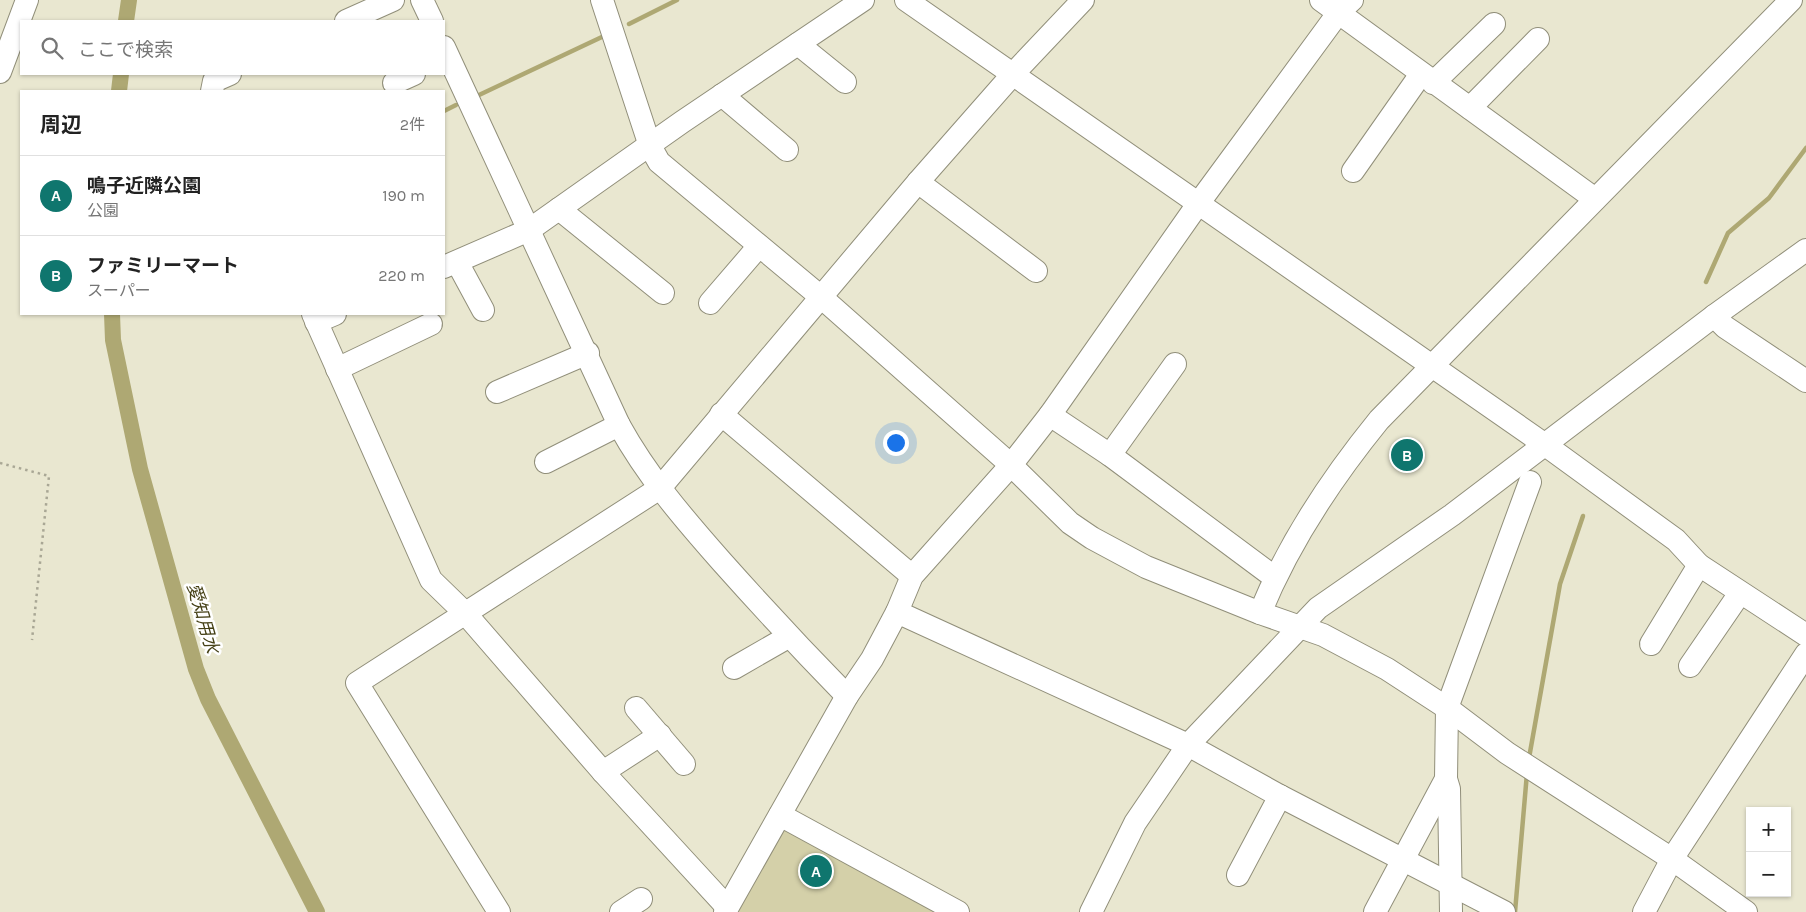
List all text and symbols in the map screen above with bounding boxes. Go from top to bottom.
search box [20,20,445,75]
icon: search [38,34,66,62]
text: ここで検索 [78,39,173,61]
text: 周辺 [40,113,82,137]
text: 2件 [400,115,425,134]
text: 鳴子近隣公園 [87,175,201,197]
text: A [51,186,61,205]
text: 190 m [382,186,425,205]
text: 公園 [87,201,119,220]
text: ファミリーマート [87,255,239,277]
text: B [51,266,61,285]
text: 220 m [378,266,425,285]
text: スーパー [87,281,151,300]
your location [883,430,909,456]
pin: B [1391,436,1423,474]
water label: 愛知用水 [183,580,224,658]
map controls [1746,807,1791,897]
button: + [1746,807,1791,852]
pin: A [800,852,832,890]
button: − [1746,852,1791,897]

